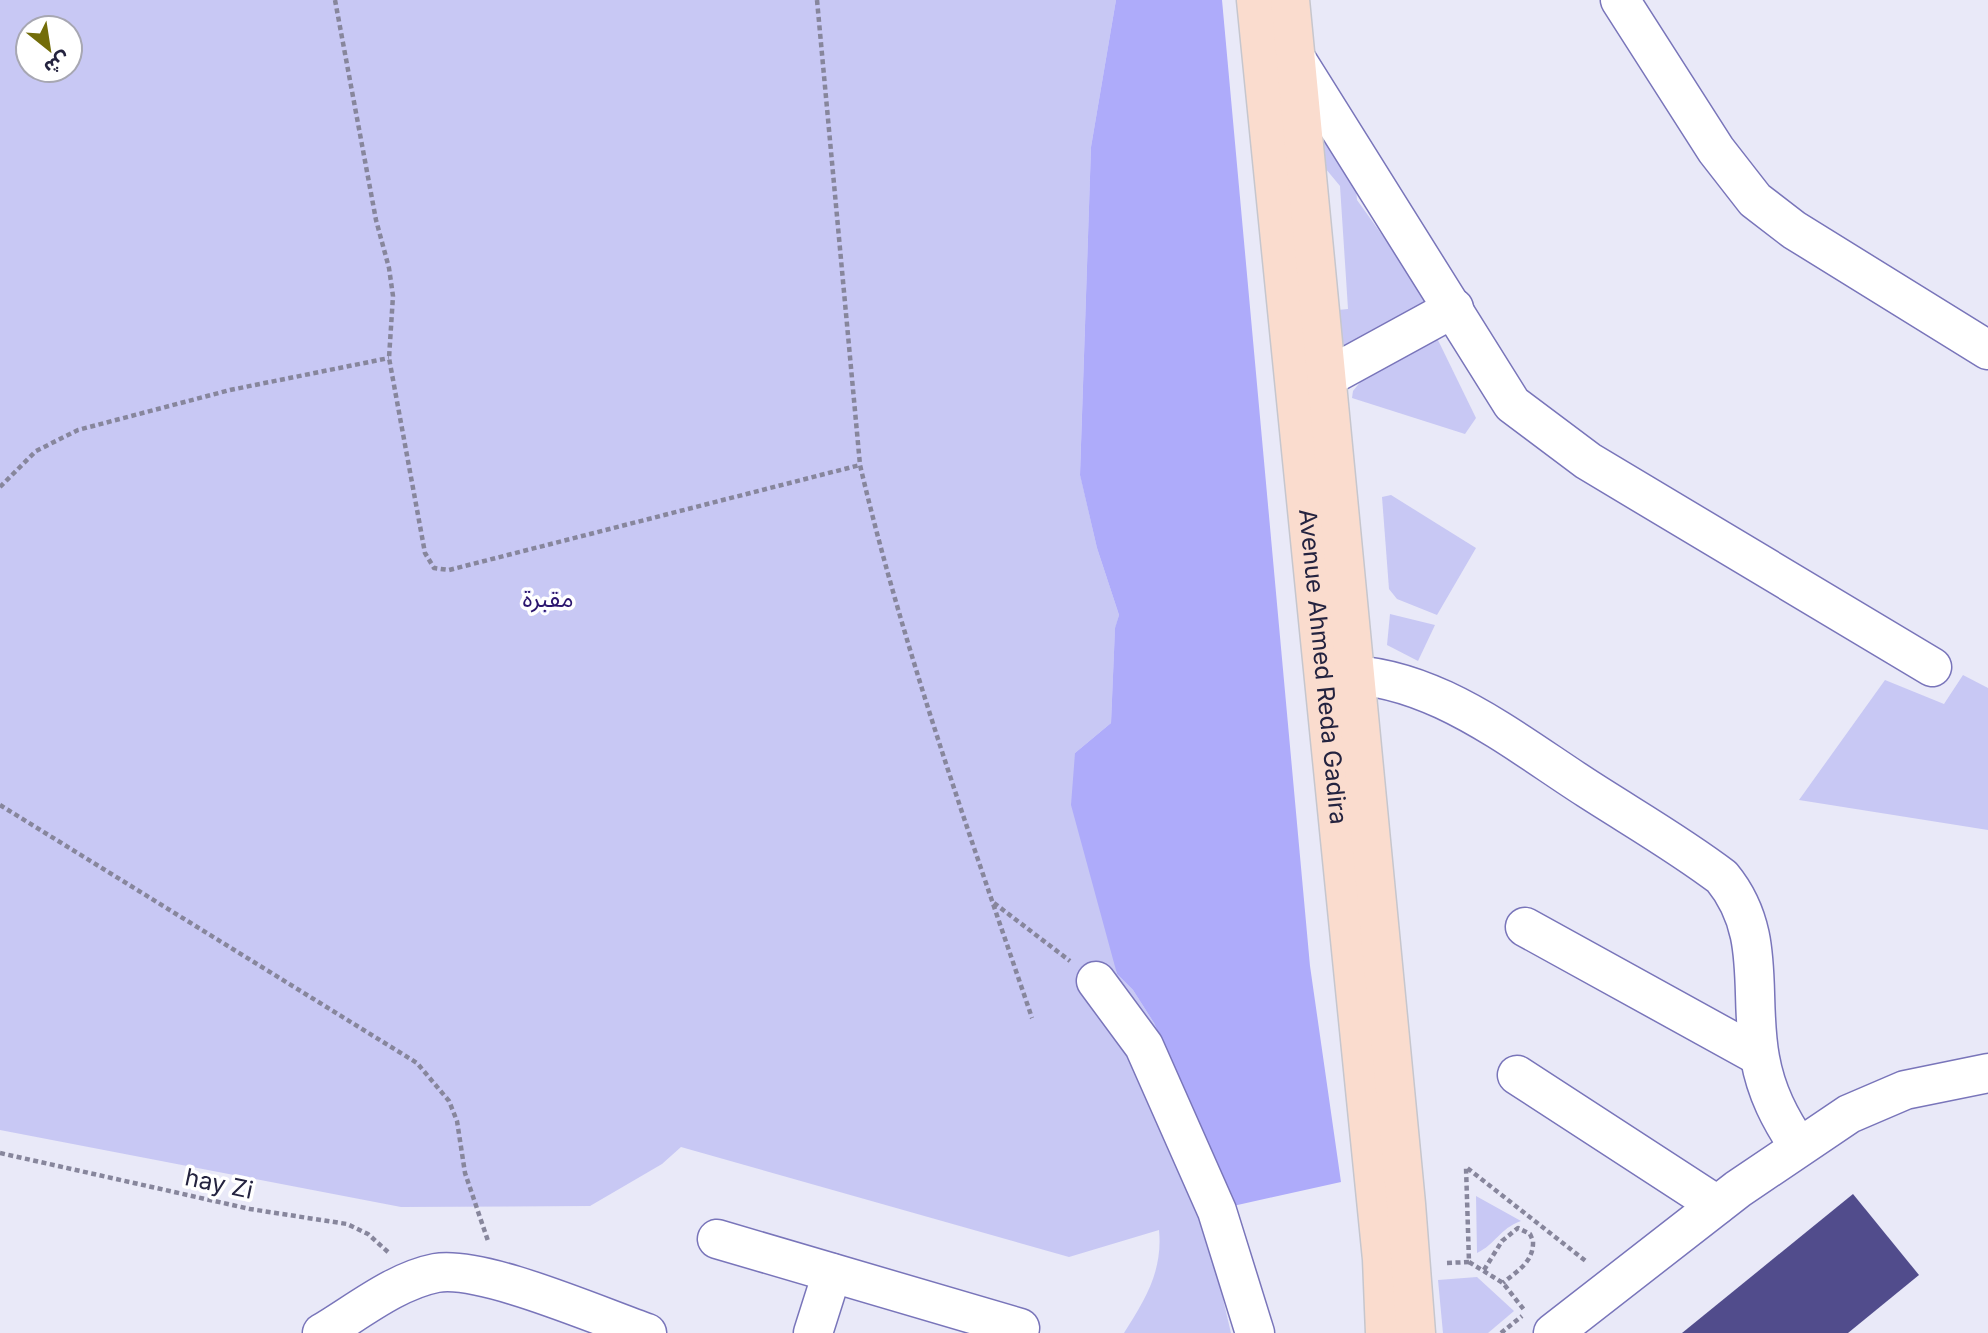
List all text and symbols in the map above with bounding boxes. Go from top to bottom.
north arrow [14,14,84,84]
text: ش [40,47,74,80]
street label: Avenue Ahmed Reda Gadira [1293,508,1353,826]
park label: مقبرة [523,584,573,613]
street label: hay Zi [183,1162,256,1205]

